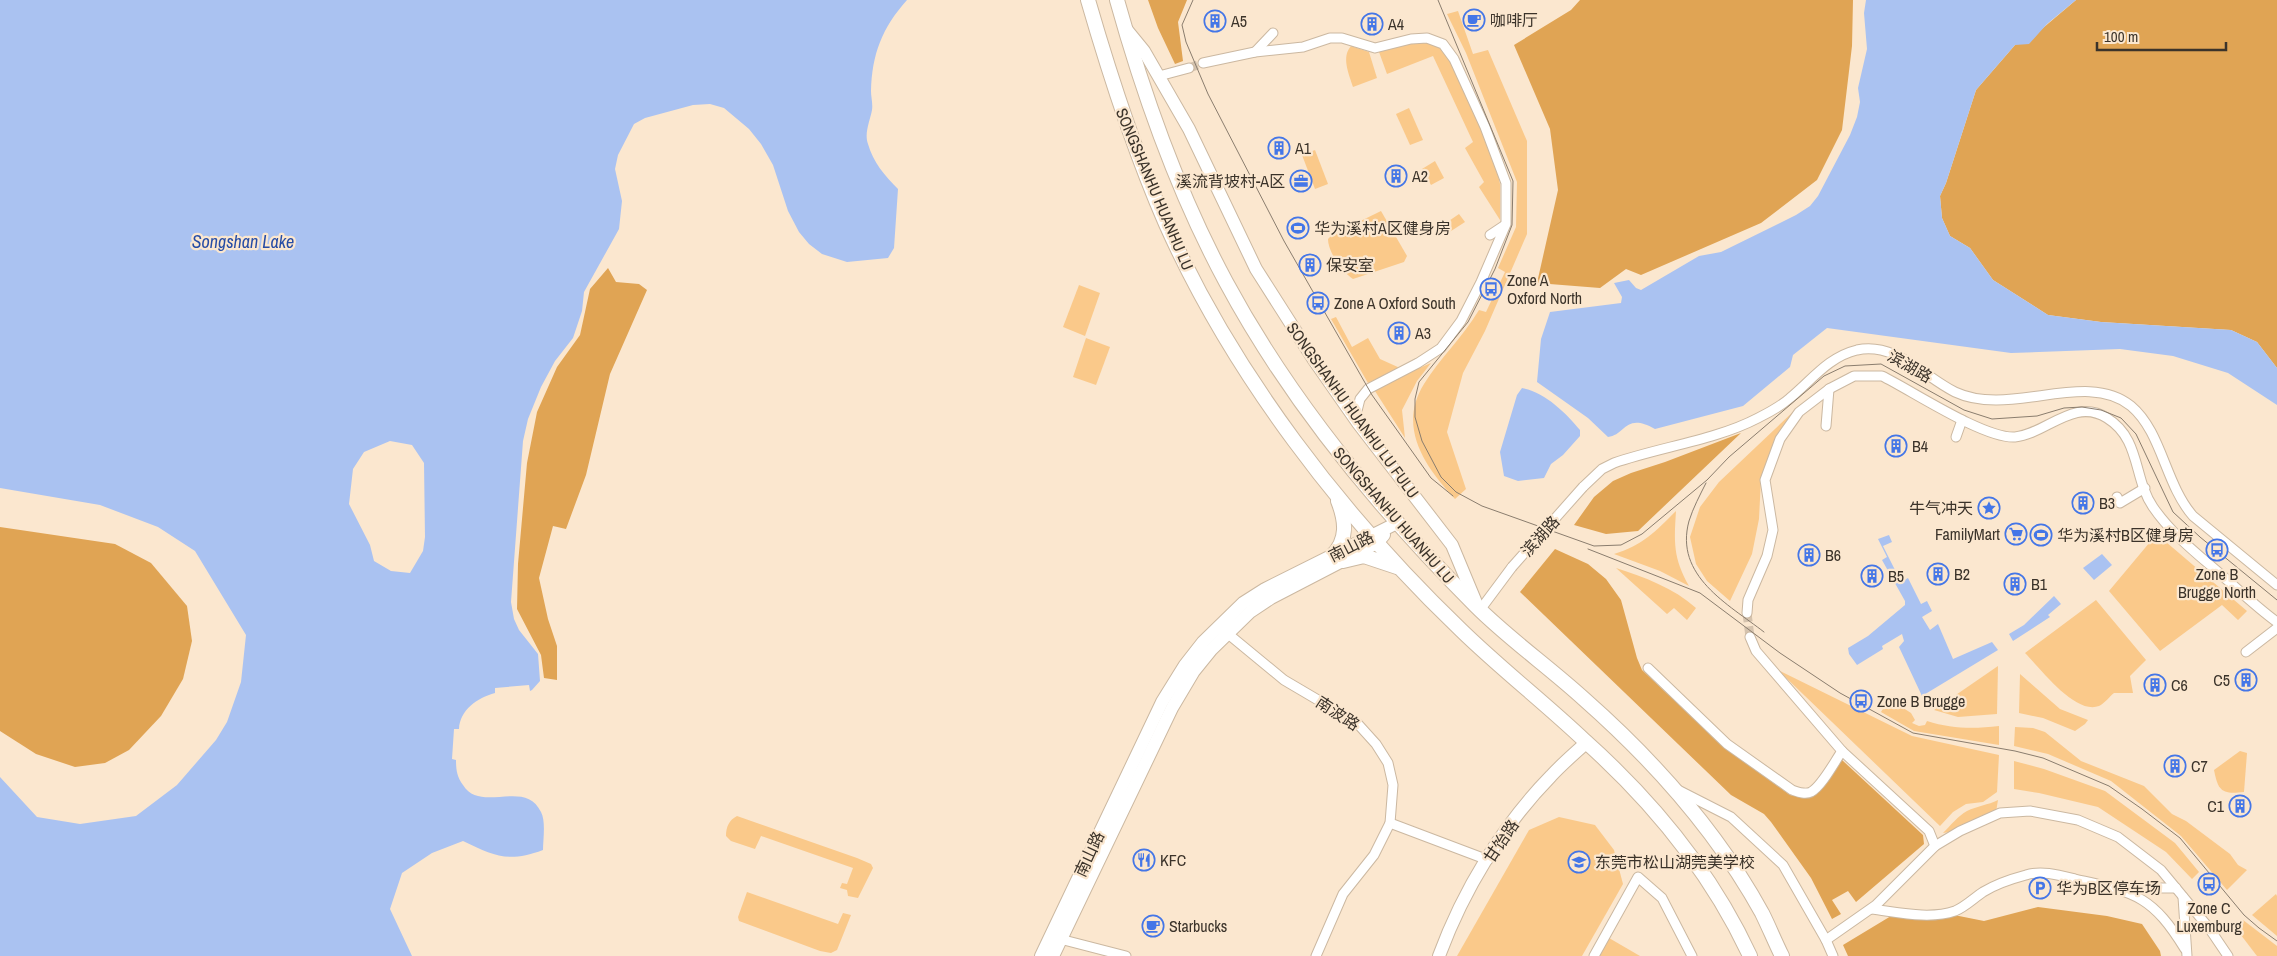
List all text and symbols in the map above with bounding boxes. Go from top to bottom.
cafe icon: 咖啡厅 [1462,8,1486,32]
building icon: A5 [1203,9,1227,33]
place label: 咖啡厅 [1490,9,1538,31]
place label: A5 [1230,10,1247,32]
building icon: A4 [1360,12,1384,36]
place label: A4 [1387,13,1404,35]
scale bar [2097,20,2226,52]
text: 100 m [2104,26,2138,47]
street label: SONGSHANHU HUANHU LU [1111,105,1199,273]
building icon: A1 [1267,136,1291,160]
place label: A1 [1294,137,1312,159]
building icon: A2 [1384,164,1408,188]
place label: A2 [1411,165,1428,187]
office icon: 溪流背坡村-A区 [1289,169,1313,193]
place label: 溪流背坡村-A区 [1176,170,1285,192]
sports icon: 华为溪村A区健身房 [1286,216,1310,240]
place label: 华为溪村A区健身房 [1314,217,1451,239]
water label: Songshan Lake [192,229,294,254]
building icon: 保安室 [1298,253,1322,277]
place label: 保安室 [1326,254,1374,276]
place label: Zone A Oxford North [1507,269,1582,309]
bus stop icon: Zone A Oxford North [1479,277,1503,301]
bus stop icon: Zone A Oxford South [1306,291,1330,315]
place label: Zone A Oxford South [1334,292,1456,314]
street label: SONGSHANHU HUANHU LU FULU [1282,318,1424,502]
building icon: A3 [1387,321,1411,345]
place label: A3 [1414,322,1431,344]
street label: 滨湖路 [1884,344,1936,388]
building icon: B4 [1884,434,1908,458]
place label: B4 [1912,435,1928,457]
street label: SONGSHANHU HUANHU LU [1329,442,1459,588]
building icon: B3 [2071,491,2095,515]
place label: B3 [2099,492,2115,514]
place icon: 牛气冲天 [1977,496,2001,520]
place label: 牛气冲天 [1909,497,1973,519]
street label: 滨湖路 [1516,511,1564,561]
supermarket icon: FamilyMart [2004,522,2028,546]
place label: FamilyMart [1935,523,2000,545]
sports icon: 华为溪村B区健身房 [2029,523,2053,547]
place label: 华为溪村B区健身房 [2057,524,2194,546]
street label: 南山路 [1325,525,1377,567]
bus stop icon: Zone B Brugge North [2205,538,2229,562]
building icon: B6 [1797,543,1821,567]
place label: B6 [1825,544,1841,566]
building icon: B2 [1926,562,1950,586]
place label: B2 [1954,563,1970,585]
place label: Zone B Brugge North [2178,563,2256,603]
building icon: B5 [1860,564,1884,588]
place label: B5 [1888,565,1904,587]
building icon: B1 [2003,572,2027,596]
place label: B1 [2031,573,2048,595]
building icon: C5 [2234,668,2258,692]
place label: C5 [2213,669,2230,691]
building icon: C6 [2143,673,2167,697]
place label: C6 [2171,674,2188,696]
bus stop icon: Zone B Brugge [1849,689,1873,713]
place label: Zone B Brugge [1877,690,1965,712]
street label: 南波路 [1312,691,1364,735]
building icon: C7 [2163,754,2187,778]
place label: C7 [2191,755,2208,777]
building icon: C1 [2228,794,2252,818]
place label: C1 [2207,795,2225,817]
street label: 甘饴路 [1478,815,1524,867]
street label: 南山路 [1069,828,1109,880]
restaurant icon: KFC [1132,848,1156,872]
place label: KFC [1160,849,1186,871]
school or university icon: 东莞市松山湖莞美学校 [1567,850,1591,874]
place label: 东莞市松山湖莞美学校 [1595,851,1755,873]
bus stop icon: Zone C Luxemburg [2197,872,2221,896]
parking icon: 华为B区停车场 [2028,876,2052,900]
place label: 华为B区停车场 [2056,877,2161,899]
place label: Zone C Luxemburg [2176,897,2243,937]
cafe icon: Starbucks [1141,914,1165,938]
place label: Starbucks [1169,915,1227,937]

